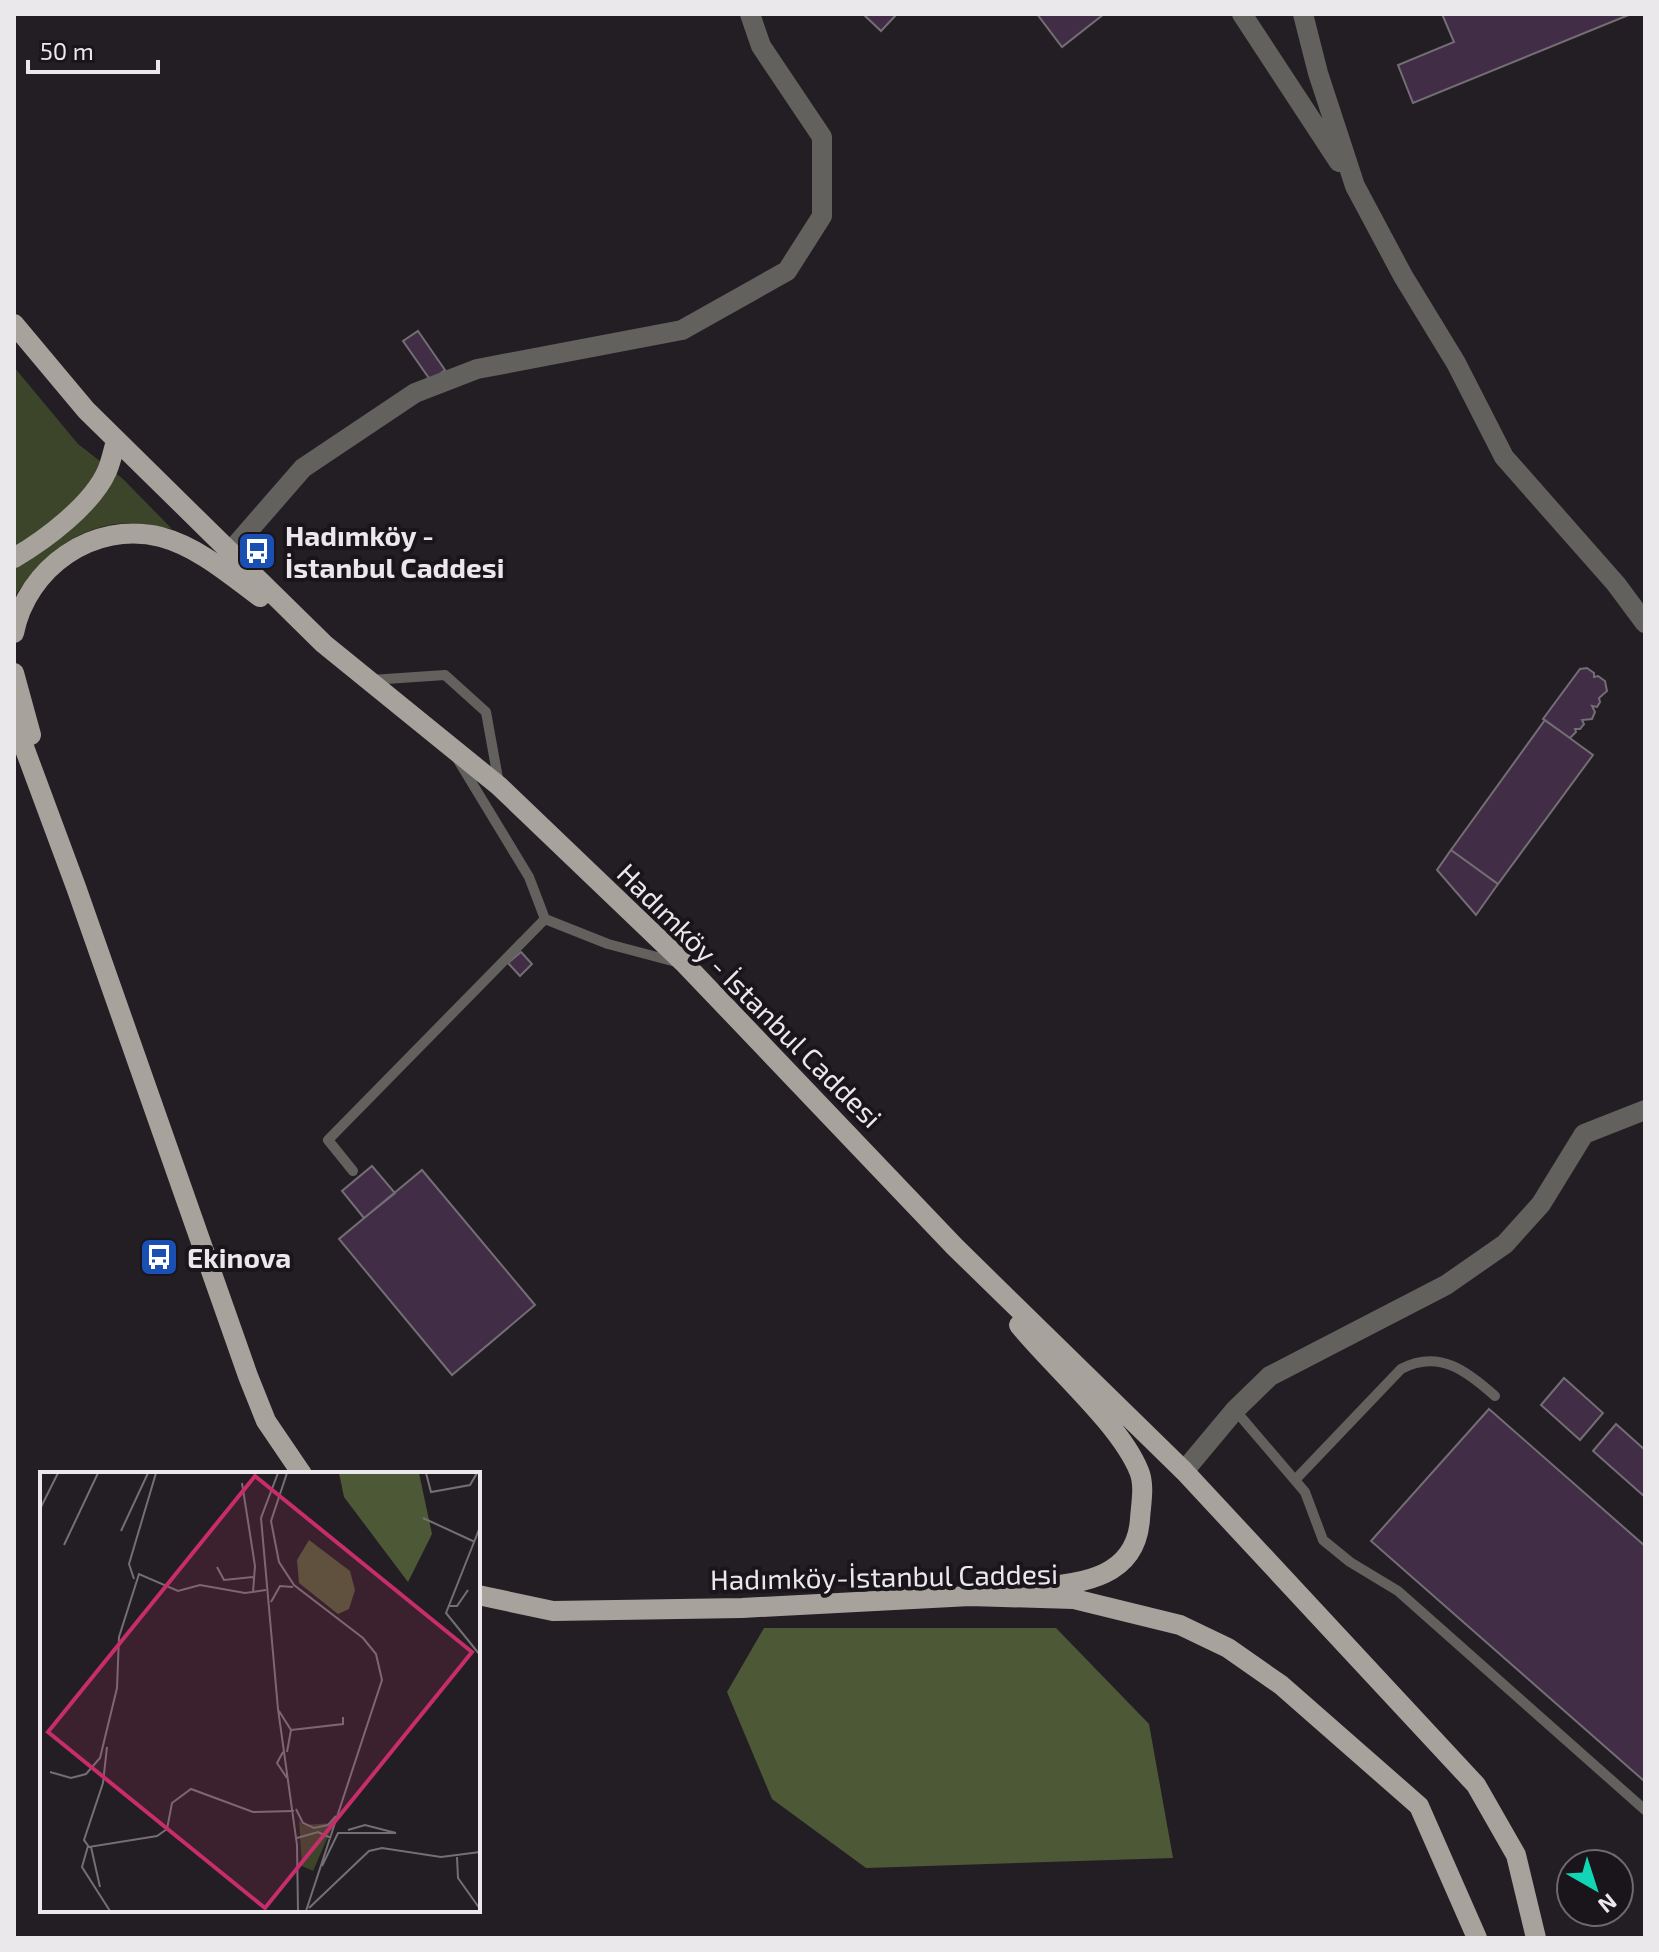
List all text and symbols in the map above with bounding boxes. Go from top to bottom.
scale bar [28,24,158,74]
text: 50 m [40,36,94,65]
place label: Hadımköy - İstanbul Caddesi [285,518,504,584]
bus stop icon: Hadımköy - İstanbul Caddesi [236,530,278,572]
street label: Hadımköy - İstanbul Caddesi [611,856,889,1134]
bus stop icon: Ekinova [138,1236,180,1278]
place label: Ekinova [187,1240,291,1274]
inset map [40,1472,480,1912]
street label: Hadımköy-İstanbul Caddesi [710,1556,1058,1596]
north arrow [1555,1848,1635,1928]
text: N [1594,1889,1623,1919]

